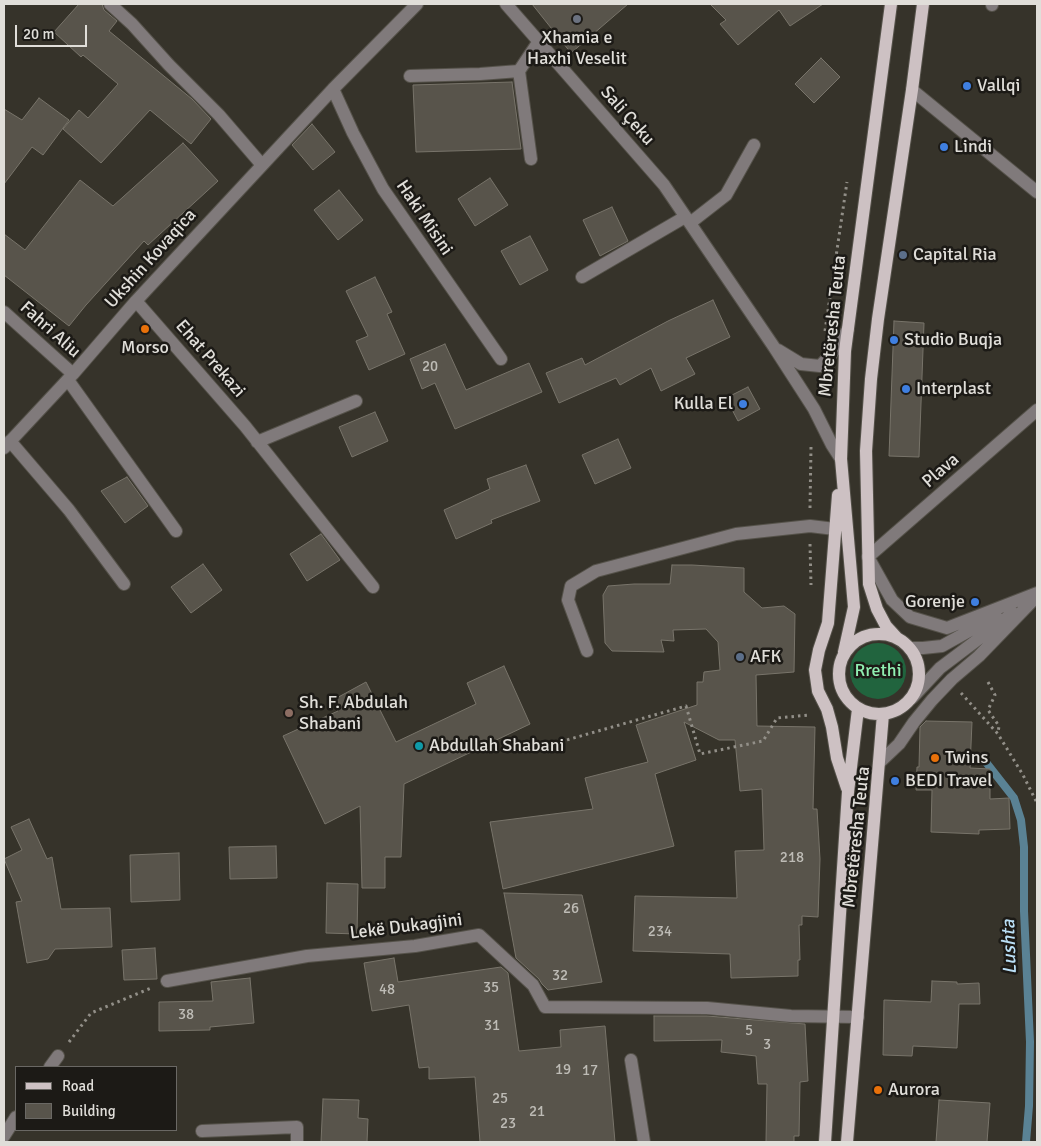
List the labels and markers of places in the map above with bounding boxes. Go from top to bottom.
marker: Xhamia e Haxhi Veselit [571,13,583,25]
place label: Xhamia e Haxhi Veselit [527,27,627,70]
place label: Vallqi [977,75,1020,97]
marker: Vallqi [961,80,973,92]
place label: Lindi [954,136,992,158]
marker: Lindi [938,141,950,153]
place label: Capital Ria [913,244,997,266]
marker: Capital Ria [897,249,909,261]
marker: Morso [139,323,151,335]
place label: Studio Buqja [904,329,1002,351]
marker: Studio Buqja [888,334,900,346]
place label: Morso [121,337,169,359]
place label: Interplast [916,378,991,400]
marker: Interplast [900,383,912,395]
place label: Kulla El [674,393,733,415]
marker: Kulla El [737,398,749,410]
place label: Gorenje [905,591,965,613]
marker: Gorenje [969,596,981,608]
place label: AFK [750,646,781,668]
marker: AFK [734,651,746,663]
place label: Sh. F. Abdulah Shabani [299,692,408,734]
marker: Sh. F. Abdulah Shabani [283,707,295,719]
place label: Abdullah Shabani [429,735,564,757]
marker: Abdullah Shabani [413,740,425,752]
place label: Twins [945,747,988,769]
marker: Twins [929,752,941,764]
place label: BEDI Travel [905,770,993,792]
marker: BEDI Travel [889,775,901,787]
place label: Aurora [888,1079,940,1101]
marker: Aurora [872,1084,884,1096]

